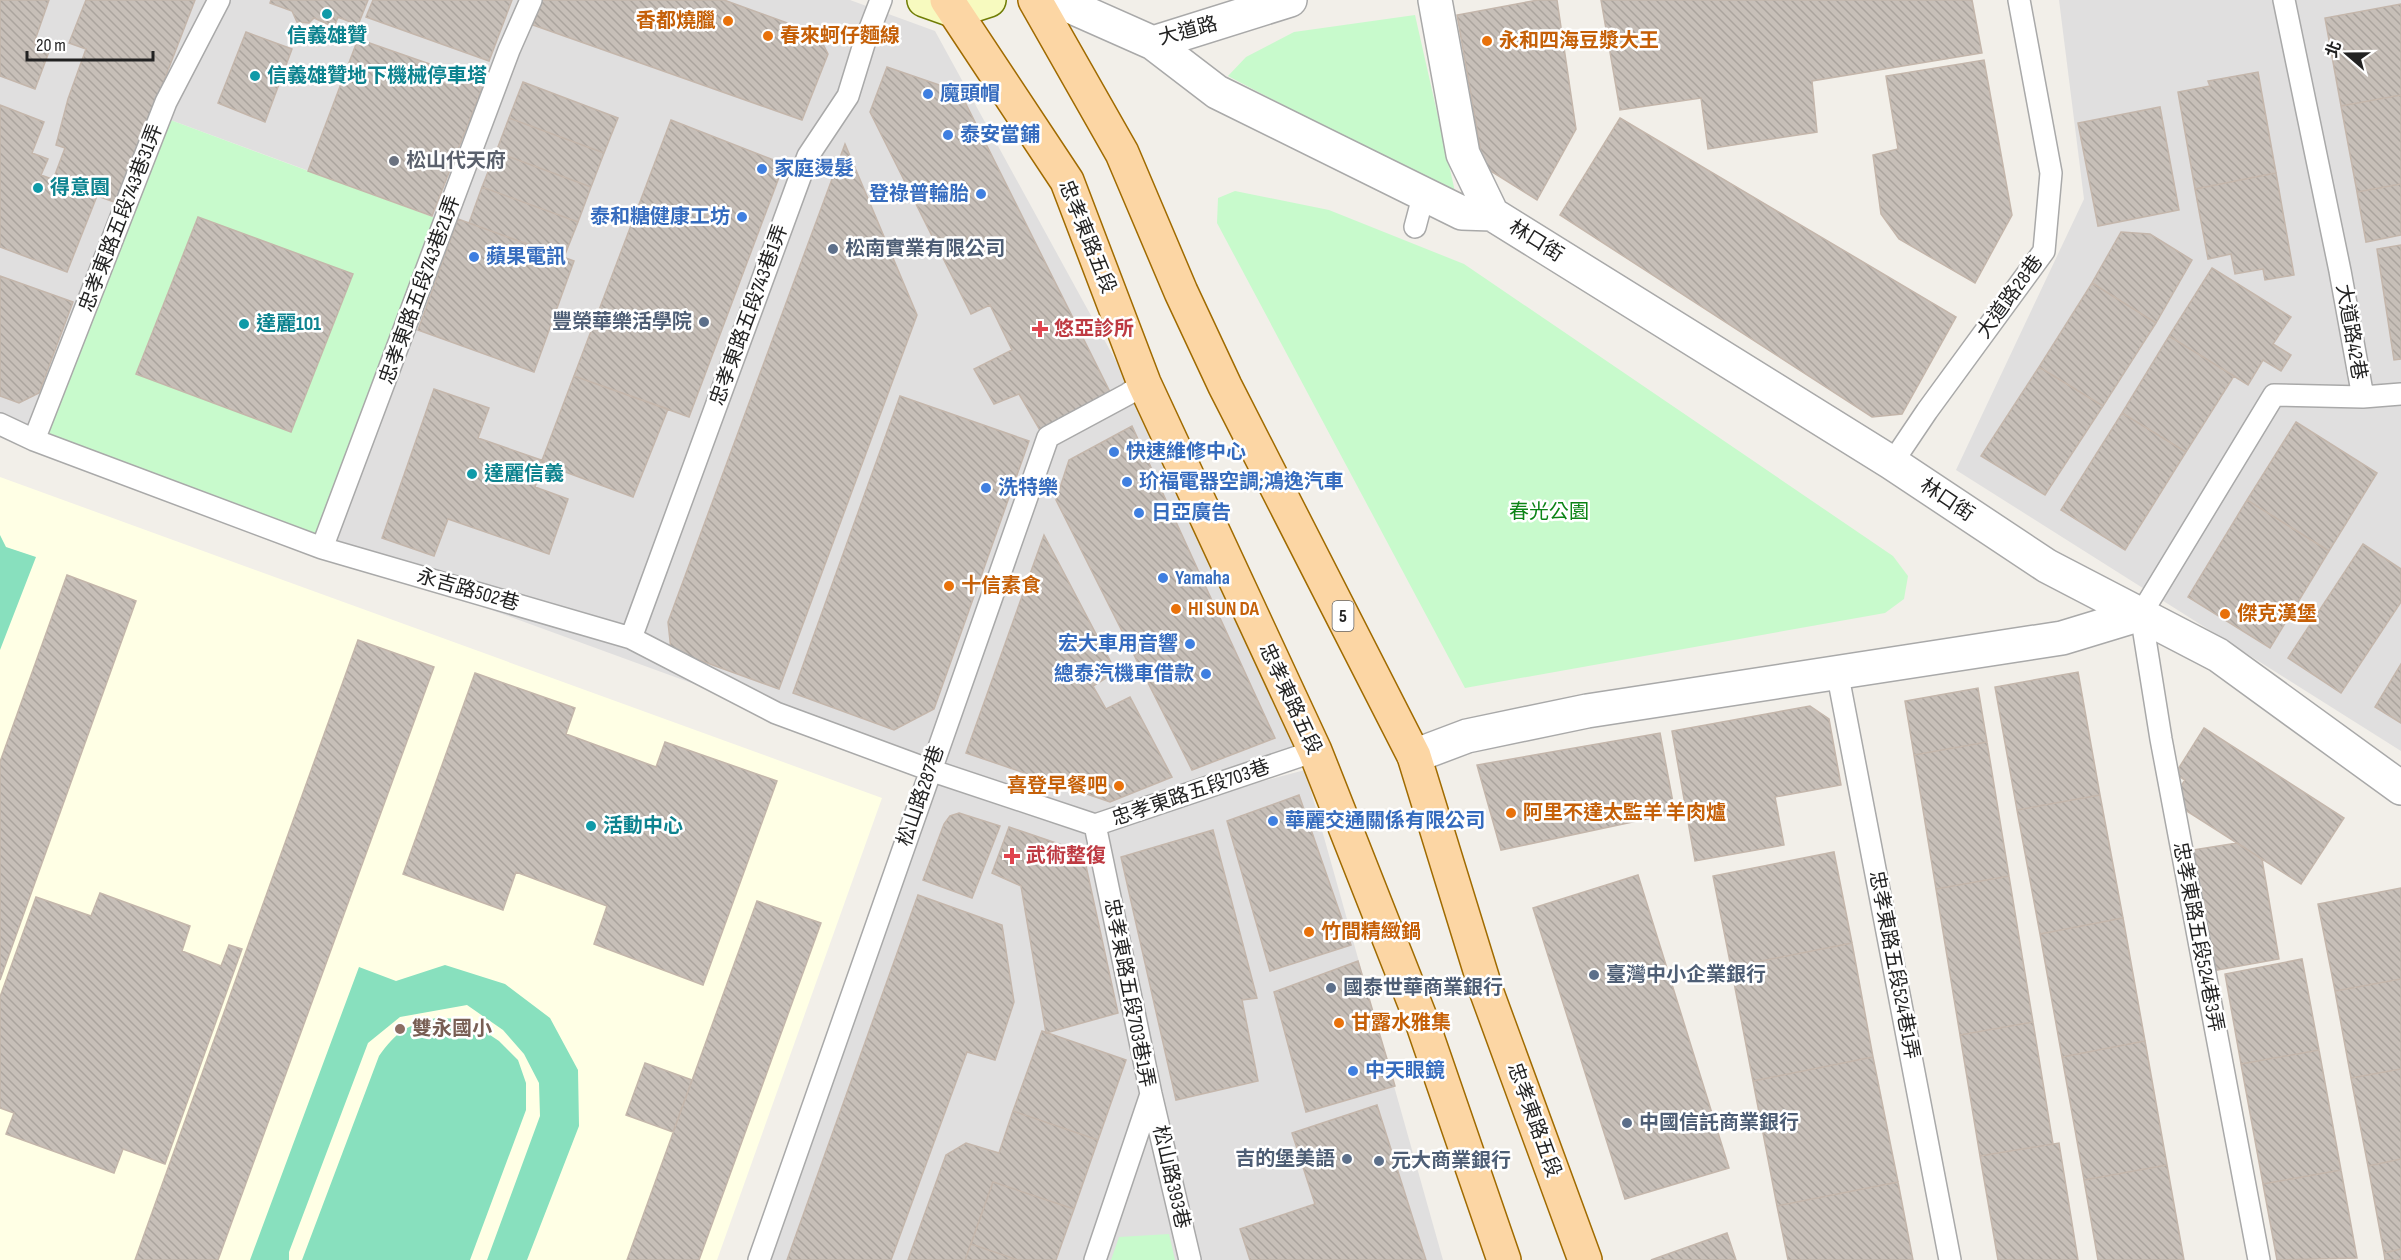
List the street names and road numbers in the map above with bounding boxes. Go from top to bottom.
street label: 大道路 [1156,12,1220,50]
street label: 忠孝東路五段743巷31弄 [74,121,168,315]
street label: 忠孝東路五段 [1053,177,1121,297]
street label: 忠孝東路五段743巷21弄 [375,192,465,388]
street label: 林口街 [1504,215,1568,267]
street label: 忠孝東路五段743巷1弄 [705,221,793,409]
street label: 大道路28巷 [1972,251,2048,343]
street label: 大道路42巷 [2331,282,2371,382]
street label: 林口街 [1915,473,1979,527]
street label: 永吉路502巷 [414,564,522,616]
road number: 5 [1332,601,1354,631]
street label: 忠孝東路五段 [1254,640,1326,758]
street label: 松山路287巷 [893,742,949,850]
street label: 忠孝東路五段703巷 [1109,755,1273,831]
street label: 忠孝東路五段524巷3弄 [2168,840,2228,1034]
street label: 忠孝東路五段524巷1弄 [1864,869,1924,1061]
street label: 忠孝東路五段703巷1弄 [1099,896,1159,1090]
street label: 忠孝東路五段 [1502,1060,1566,1180]
street label: 松山路393巷 [1147,1123,1195,1231]

